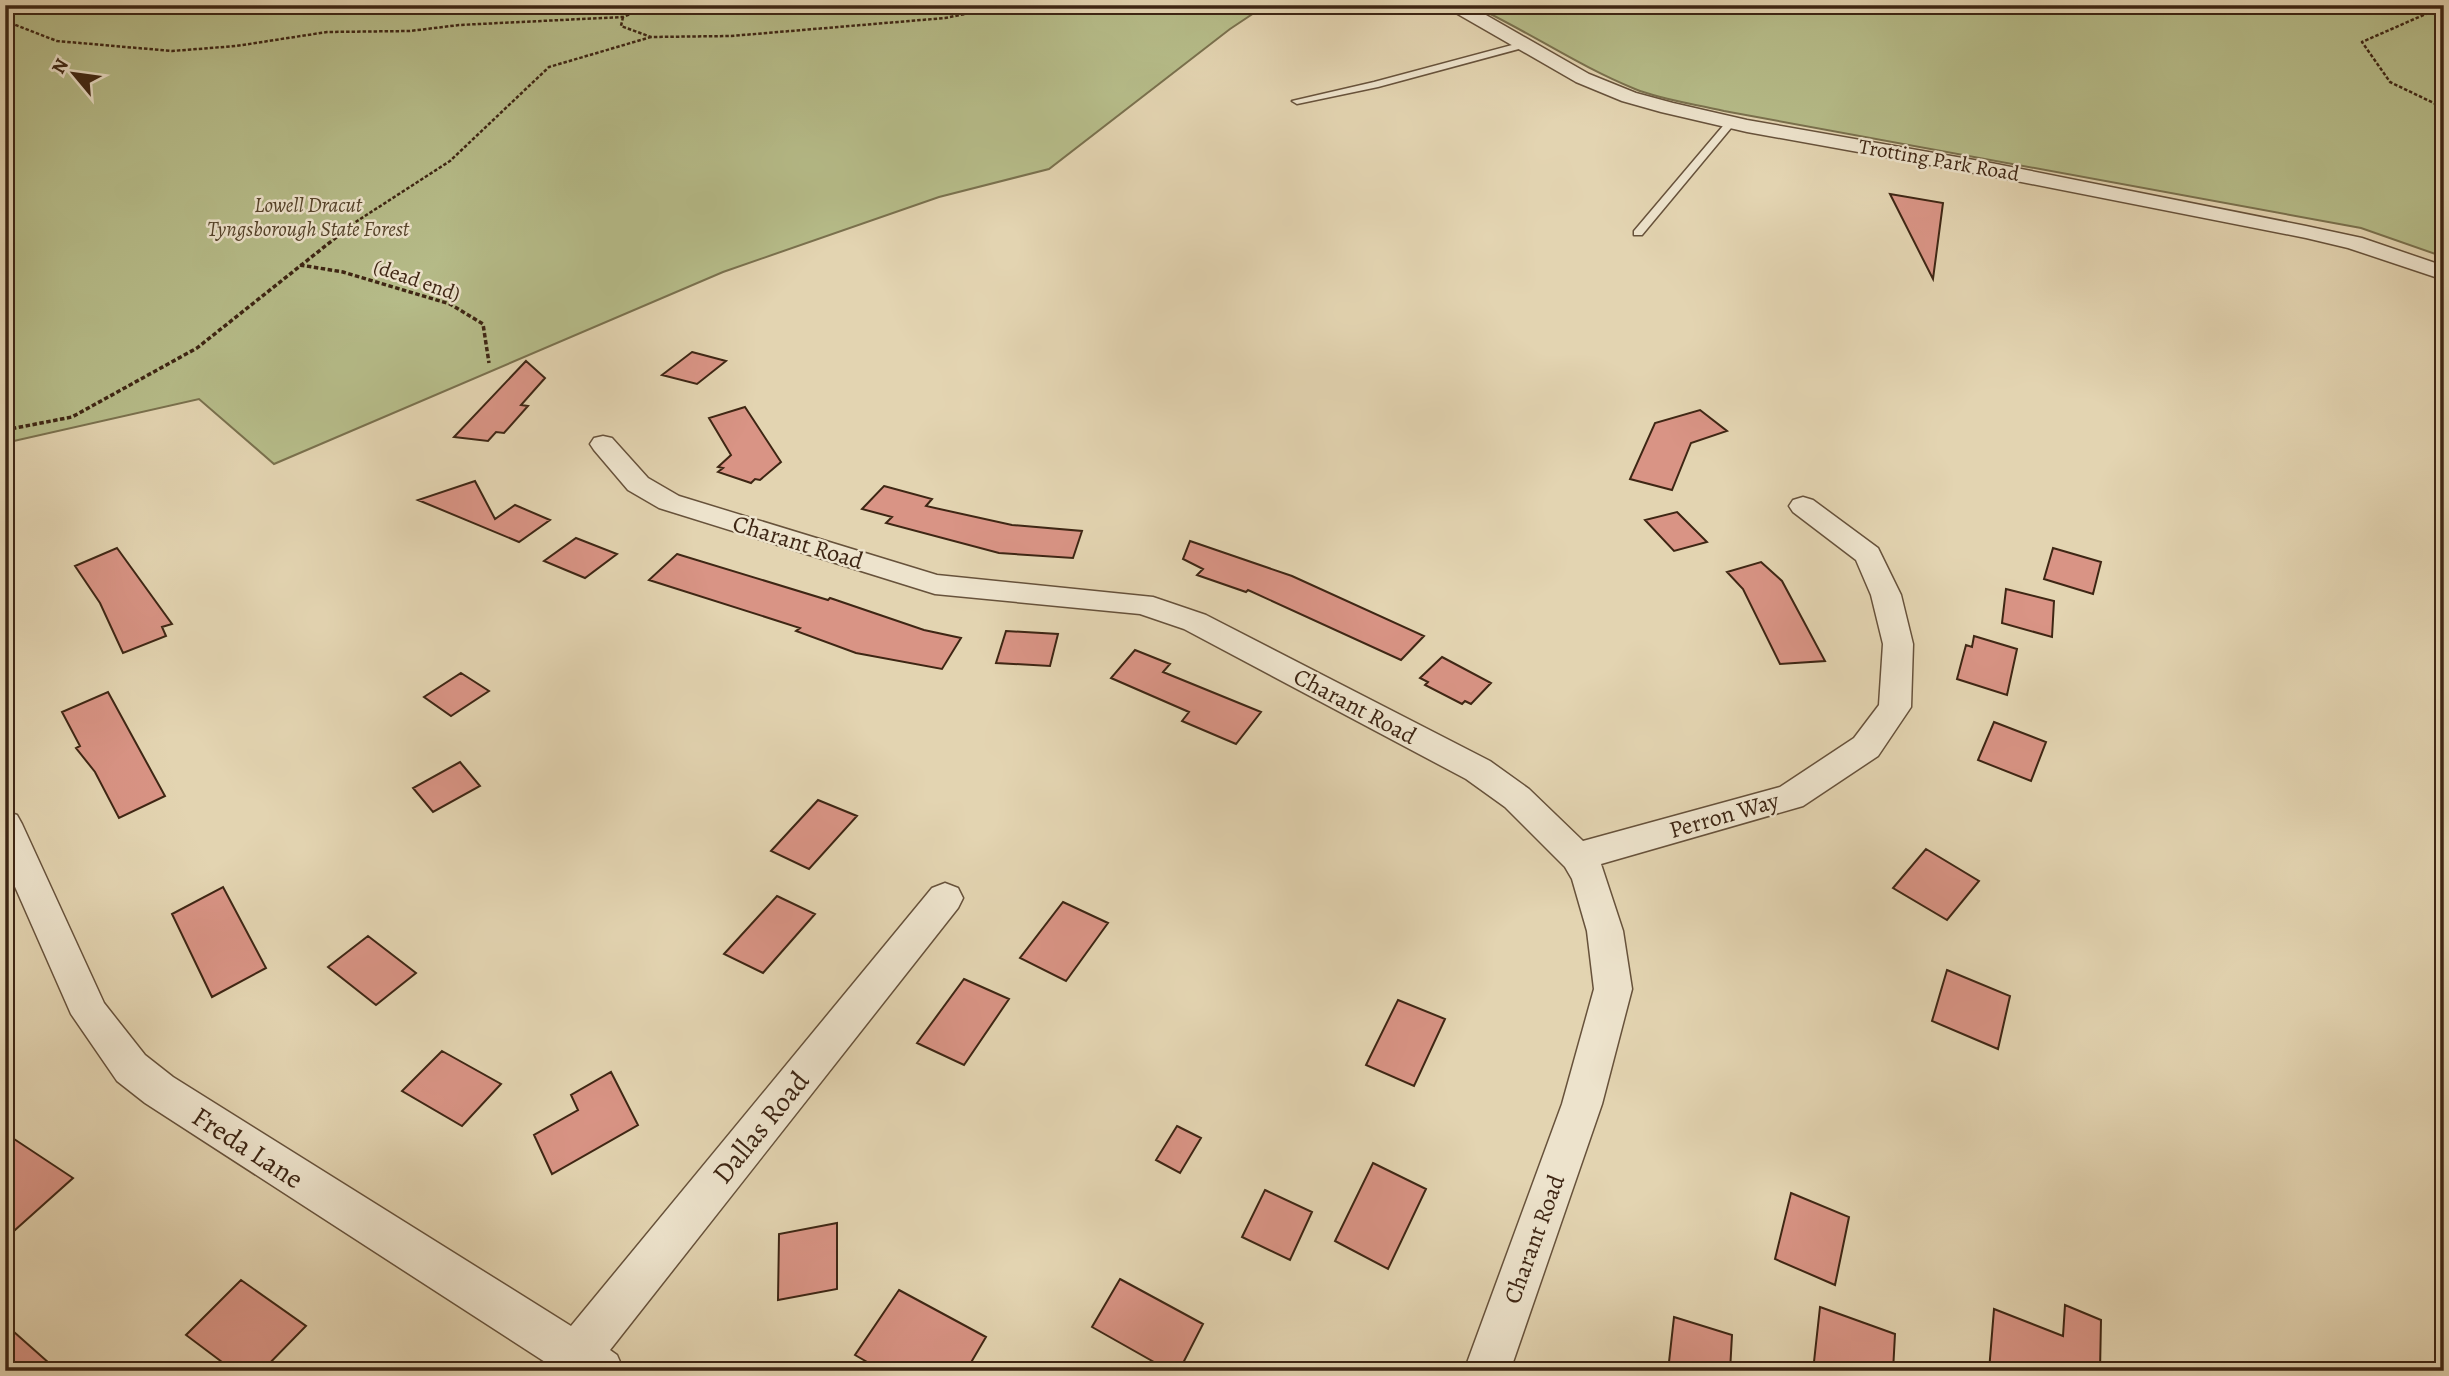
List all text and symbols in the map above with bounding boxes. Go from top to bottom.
north arrow [38,38,108,108]
text: N [45,54,75,79]
street label: Trotting Park Road [1857,132,2022,188]
park label: Lowell Dracut Tyngsborough State Forest [207,191,410,243]
street label: (dead end) [370,252,464,308]
street label: Charant Road [729,507,867,577]
street label: Charant Road [1288,660,1422,752]
street label: Perron Way [1665,784,1783,846]
street label: Dallas Road [704,1063,818,1192]
street label: Freda Lane [184,1098,310,1198]
street label: Charant Road [1496,1170,1572,1308]

